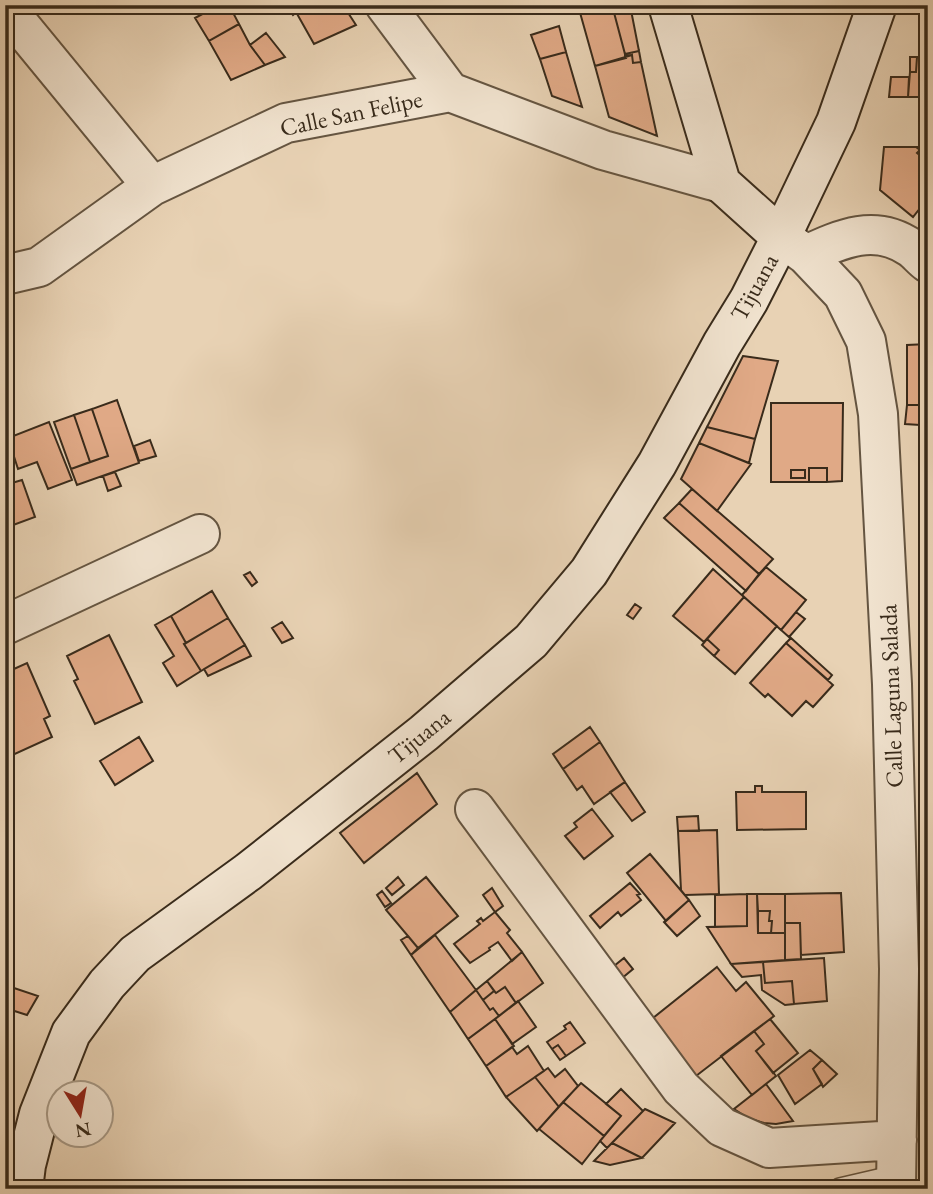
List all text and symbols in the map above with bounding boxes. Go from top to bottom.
street label: Calle San Felipe [277,83,425,143]
street label: Tijuana [723,248,785,326]
street label: Calle Laguna Salada [872,603,910,788]
street label: Tijuana [381,701,457,771]
north arrow [46,1078,116,1148]
text: N [73,1116,93,1144]

